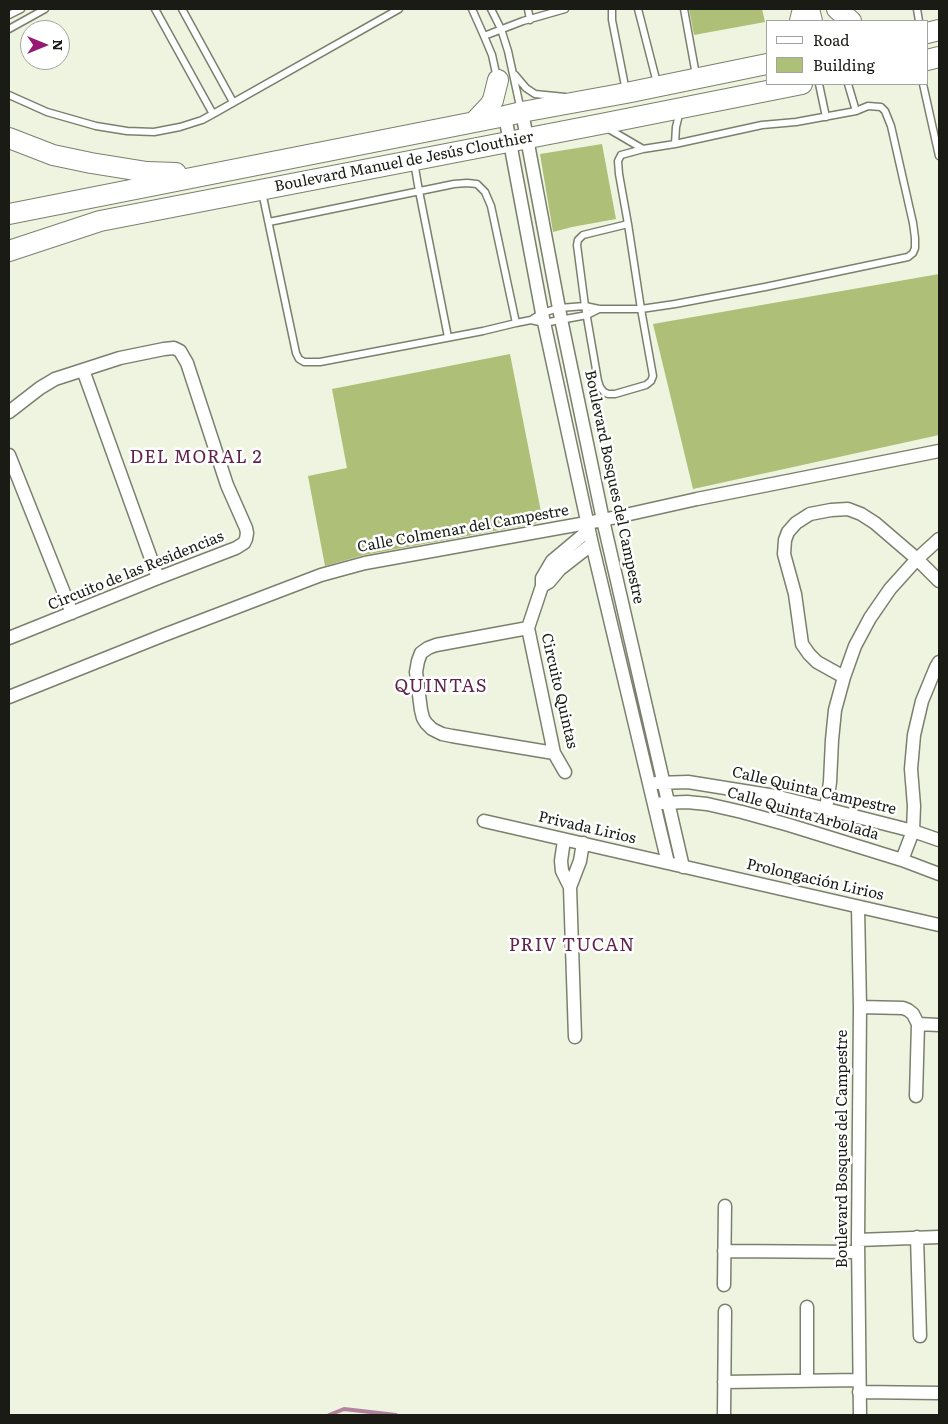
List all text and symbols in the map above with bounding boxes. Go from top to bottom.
north arrow [20,20,70,70]
legend [766,20,928,85]
text: Road [813,28,849,51]
text: N [49,39,69,51]
text: Building [813,53,875,76]
street label: Boulevard Manuel de Jesús Clouthier [273,128,535,196]
street label: Boulevard Bosques del Campestre [580,369,648,605]
district label: DEL MORAL 2 [128,447,264,469]
street label: Calle Colmenar del Campestre [356,502,570,556]
street label: Circuito de las Residencias [46,527,226,615]
street label: Circuito Quintas [537,632,581,750]
district label: QUINTAS [394,676,488,698]
street label: Calle Quinta Campestre [730,763,898,819]
street label: Calle Quinta Arbolada [725,784,881,844]
street label: Privada Lirios [536,808,638,848]
street label: Prolongación Lirios [745,855,885,905]
district label: PRIV TUCAN [508,935,636,957]
street label: Boulevard Bosques del Campestre [834,1030,852,1268]

